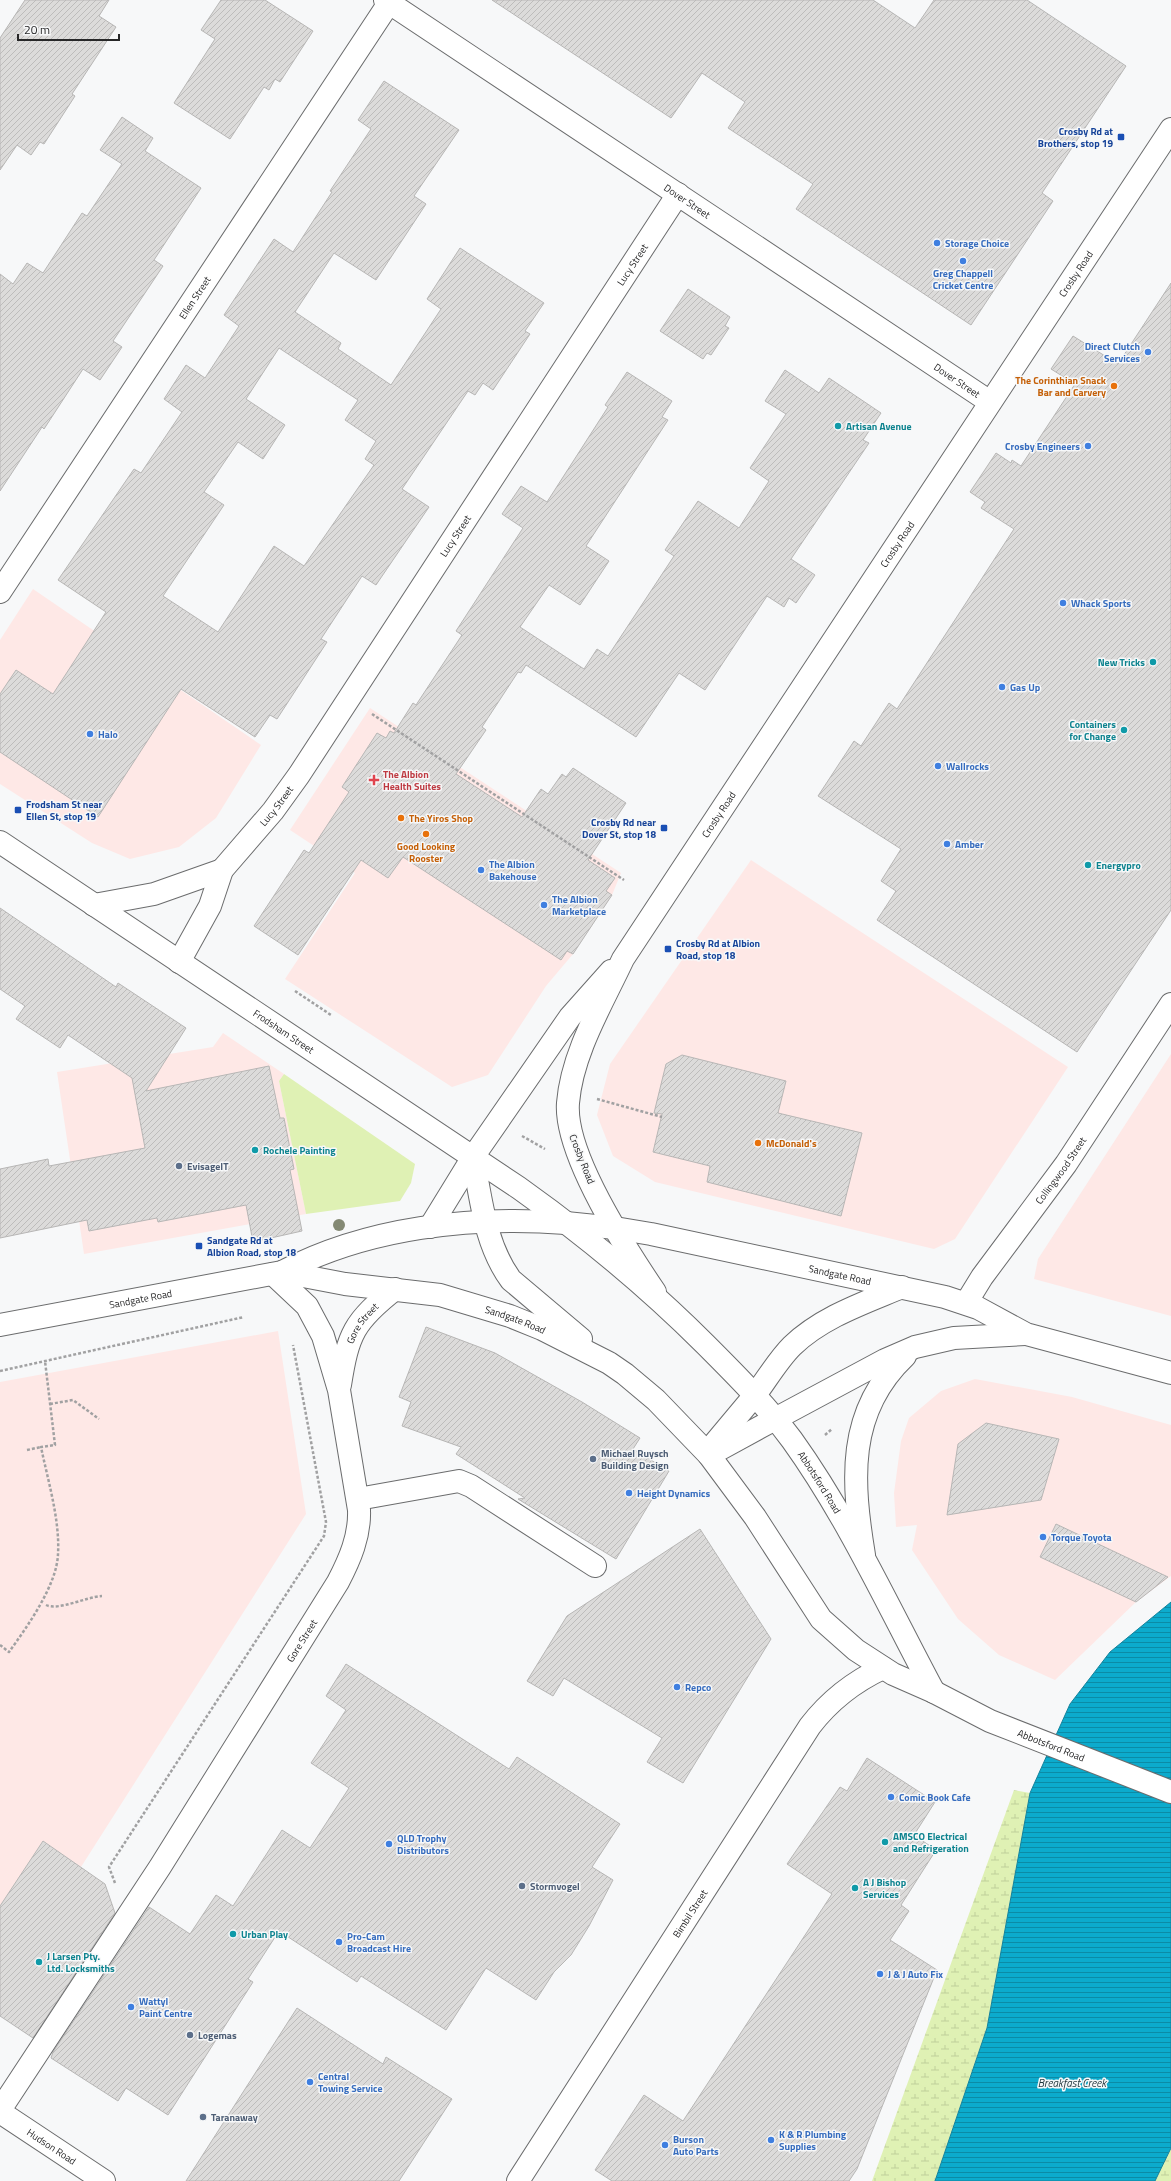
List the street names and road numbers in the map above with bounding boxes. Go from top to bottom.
street label: Dover Street [661,180,714,222]
street label: Lucy Street [613,240,652,288]
street label: Crosby Road [1055,248,1096,300]
street label: Ellen Street [175,273,214,322]
street label: Dover Street [931,359,984,401]
street label: Lucy Street [436,511,475,560]
street label: Crosby Road [876,518,918,570]
street label: Lucy Street [256,782,297,829]
street label: Crosby Road [698,788,739,841]
street label: Frodsham Street [250,1005,318,1057]
street label: Crosby Road [565,1132,599,1186]
street label: Collingwood Street [1031,1133,1090,1207]
street label: Sandgate Road [807,1260,873,1289]
street label: Sandgate Road [108,1285,173,1312]
street label: Gore Street [342,1299,382,1346]
street label: Sandgate Road [483,1301,548,1337]
street label: Abbotsford Road [794,1448,845,1516]
street label: Gore Street [282,1616,321,1665]
street label: Abbotsford Road [1016,1725,1087,1765]
street label: Bimbil Street [669,1886,711,1940]
street label: Hudson Road [24,2124,79,2168]

